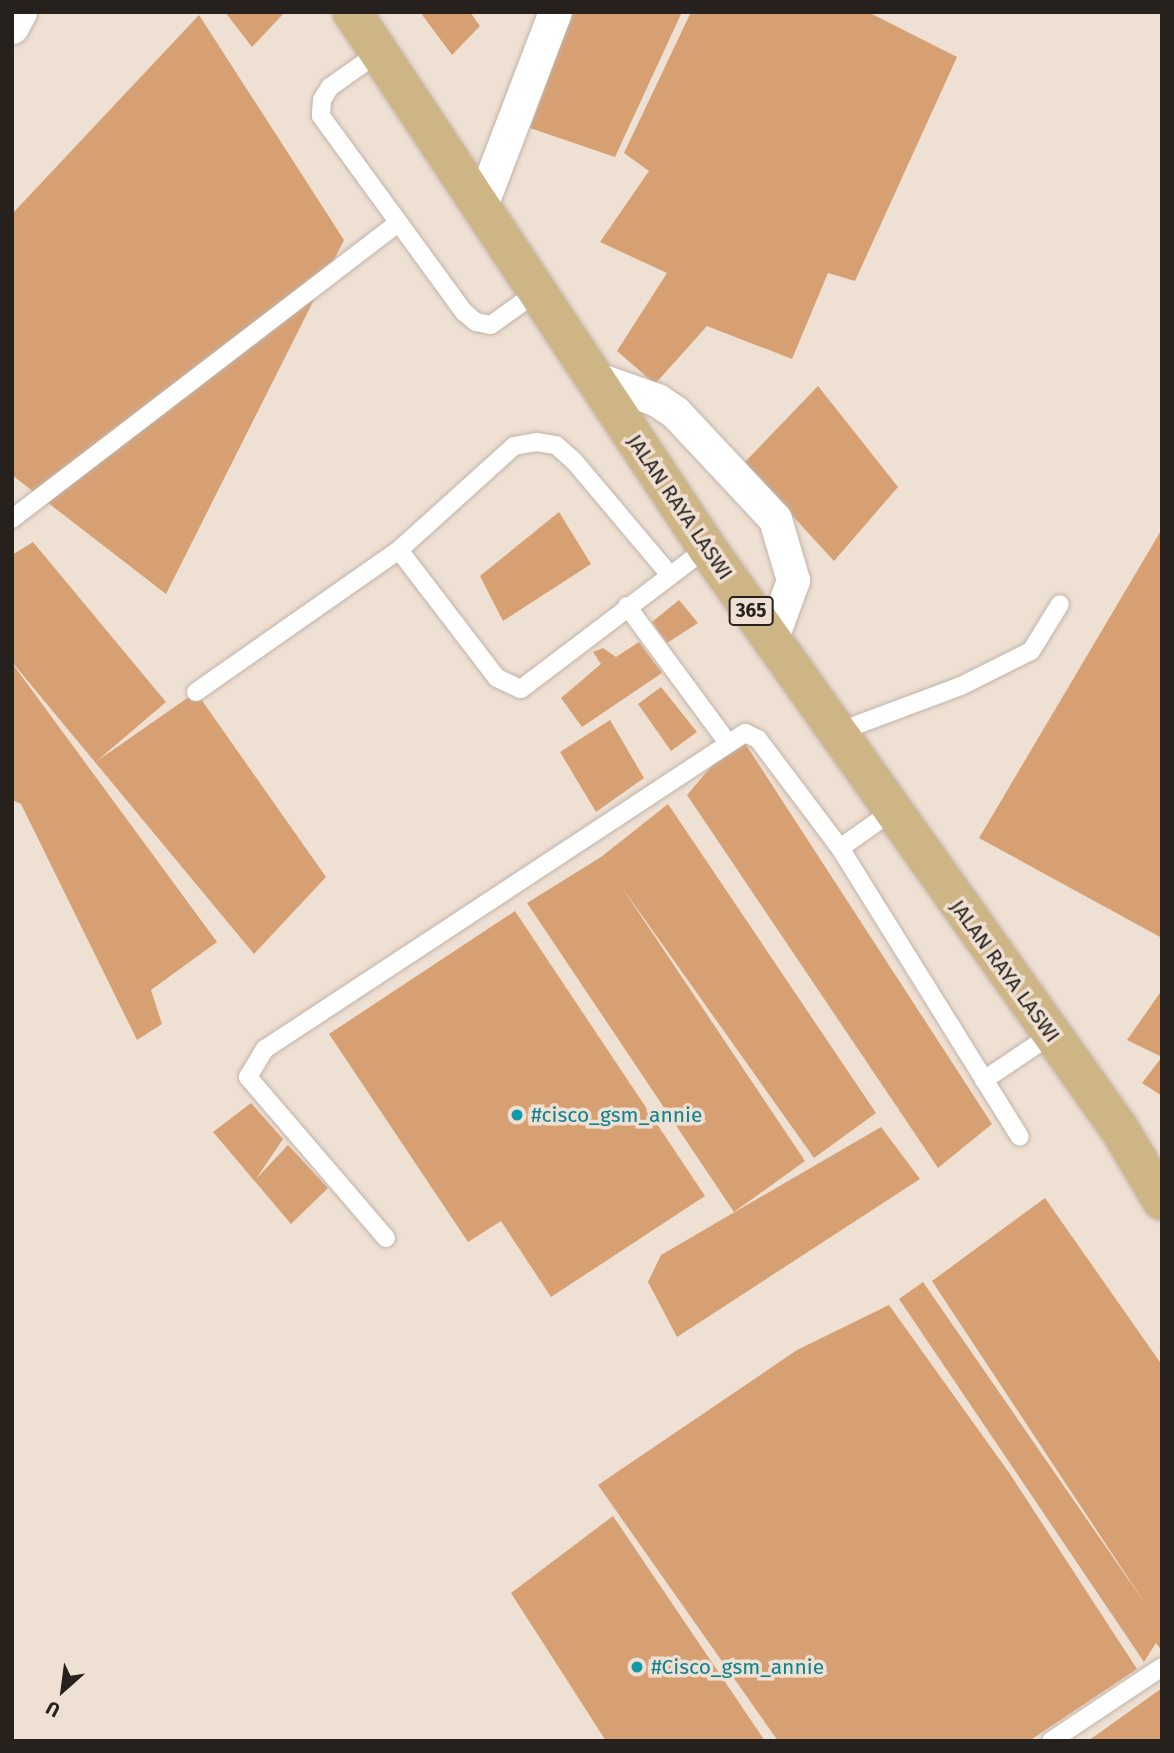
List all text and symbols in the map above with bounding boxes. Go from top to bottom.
street label: JALAN RAYA LASWI [622,430,738,584]
road number: 365 [728,596,774,626]
street label: JALAN RAYA LASWI [945,895,1065,1047]
place label: #cisco_gsm_annie [531,1102,702,1128]
marker: #cisco_gsm_annie [509,1107,525,1123]
place label: #Cisco_gsm_annie [651,1654,824,1680]
north arrow [28,1655,98,1725]
marker: #Cisco_gsm_annie [629,1659,645,1675]
text: U [42,1696,64,1722]

